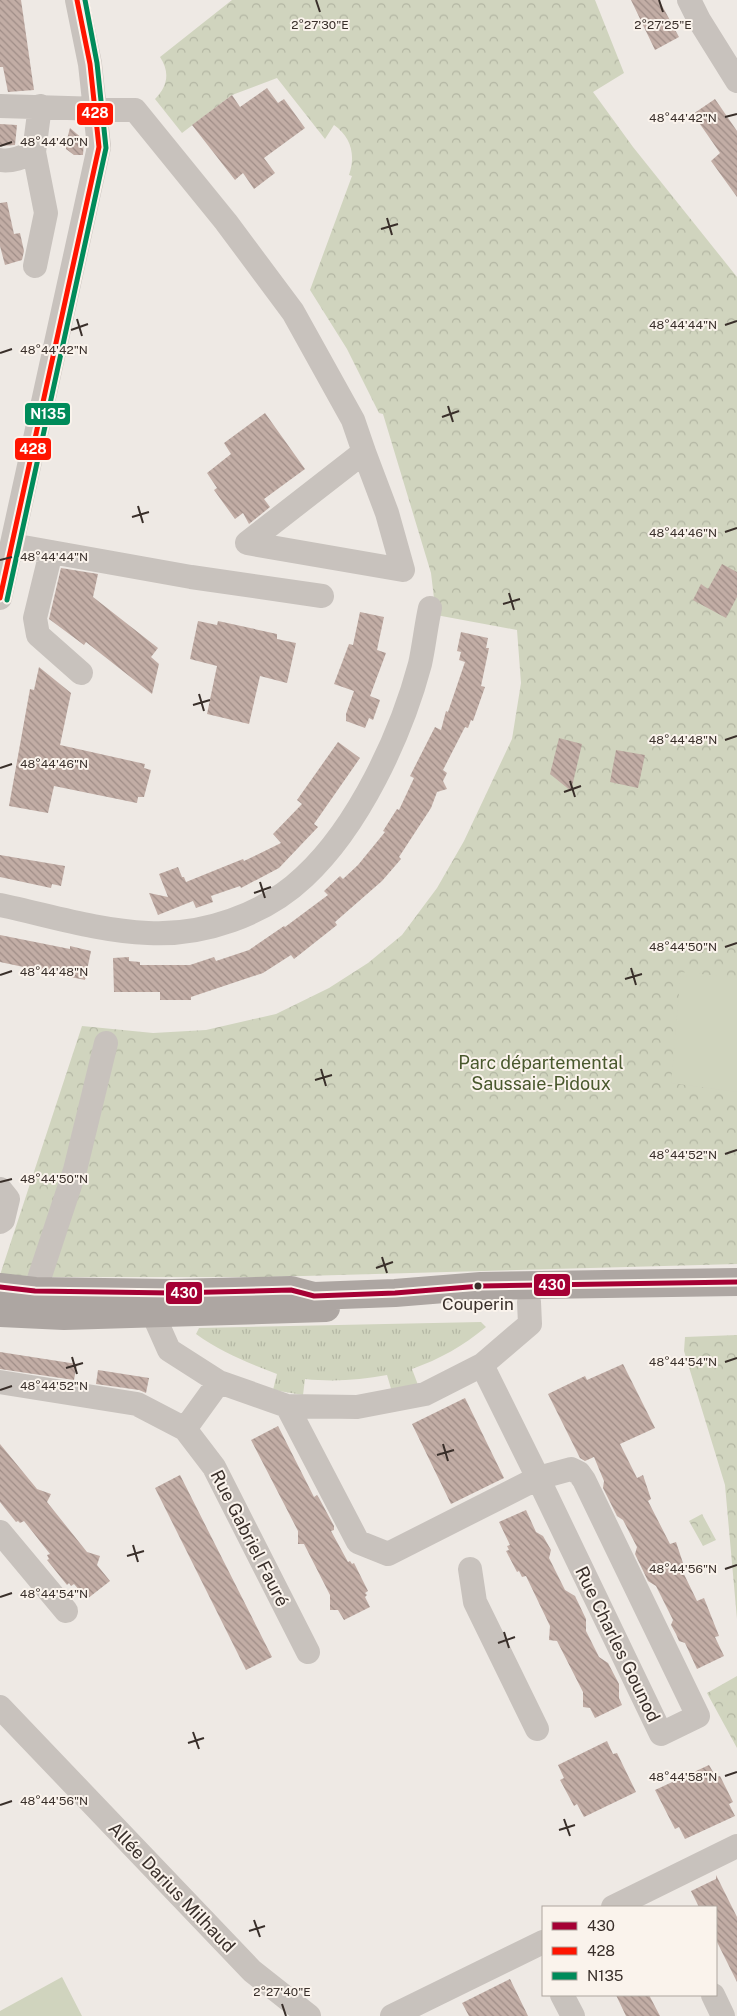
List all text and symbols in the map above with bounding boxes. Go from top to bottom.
text: 2°27'30"E [291,18,349,32]
text: 2°27'25"E [634,18,692,32]
line badge: 428 [76,102,114,126]
text: 428 [81,105,109,121]
text: 48°44'42"N [649,111,717,125]
text: 48°44'40"N [20,135,88,149]
text: 48°44'44"N [649,318,717,332]
text: 48°44'42"N [20,343,88,357]
line badge: N135 [24,402,71,426]
text: N135 [30,406,66,422]
line badge: 428 [14,437,52,461]
text: 428 [19,441,47,457]
text: 48°44'46"N [649,526,717,540]
text: 48°44'44"N [20,550,88,564]
text: 48°44'48"N [649,733,717,747]
text: 48°44'46"N [20,757,88,771]
text: 48°44'50"N [649,940,717,954]
text: 48°44'48"N [20,965,88,979]
park label: Parc départemental Saussaie-Pidoux [458,1052,624,1094]
text: 48°44'52"N [649,1148,717,1162]
text: 48°44'50"N [20,1172,88,1186]
line badge: 430 [533,1273,571,1297]
text: 430 [538,1277,566,1293]
line badge: 430 [165,1281,203,1305]
marker: Couperin [473,1281,483,1291]
text: 430 [170,1285,198,1301]
place label: Couperin [442,1294,514,1314]
text: 48°44'54"N [649,1355,717,1369]
text: 48°44'52"N [20,1379,88,1393]
street label: Rue Gabriel Fauré [206,1466,294,1610]
text: 48°44'56"N [649,1562,717,1576]
street label: Rue Charles Gounod [571,1563,665,1725]
text: 48°44'54"N [20,1587,88,1601]
text: 48°44'58"N [649,1770,717,1784]
text: 48°44'56"N [20,1794,88,1808]
street label: Allée Darius Milhaud [104,1818,240,1956]
legend [542,1906,717,1996]
text: 430 [587,1917,615,1934]
text: 428 [587,1942,615,1959]
text: N135 [587,1967,623,1984]
text: 2°27'40"E [253,1985,311,1999]

